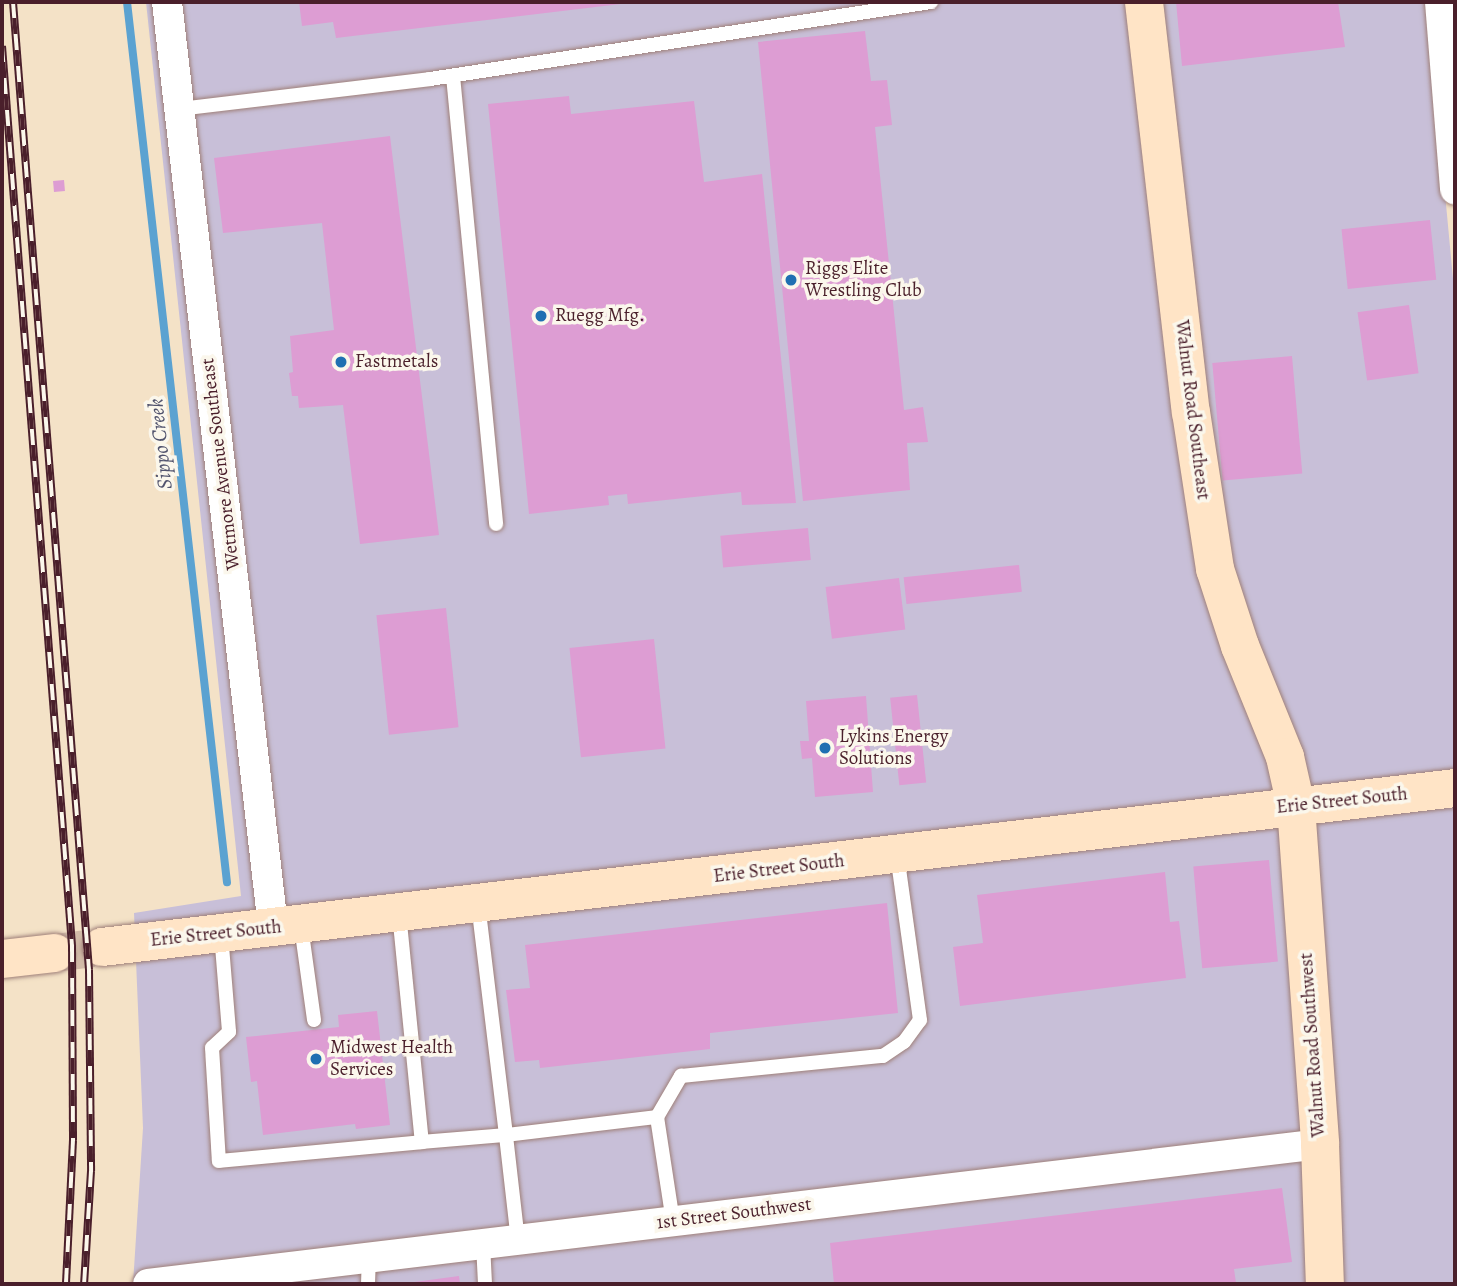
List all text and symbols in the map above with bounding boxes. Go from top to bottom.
place label: Riggs Elite Wrestling Club [805,258,922,302]
marker: Riggs Elite Wrestling Club [783,272,799,288]
place label: Ruegg Mfg. [555,305,645,327]
marker: Ruegg Mfg. [533,308,549,324]
street label: Walnut Road Southeast [1170,319,1214,501]
place label: Fastmetals [355,351,438,373]
marker: Fastmetals [333,354,349,370]
street label: Wetmore Avenue Southeast [197,357,245,571]
water label: Sippo Creek [143,397,177,491]
place label: Lykins Energy Solutions [839,726,948,770]
marker: Lykins Energy Solutions [817,740,833,756]
street label: Erie Street South [1275,783,1409,819]
street label: Erie Street South [712,850,846,888]
street label: Erie Street South [149,916,283,952]
street label: Walnut Road Southwest [1295,952,1331,1138]
place label: Midwest Health Services [330,1037,453,1081]
marker: Midwest Health Services [308,1051,324,1067]
street label: 1st Street Southwest [655,1193,813,1235]

